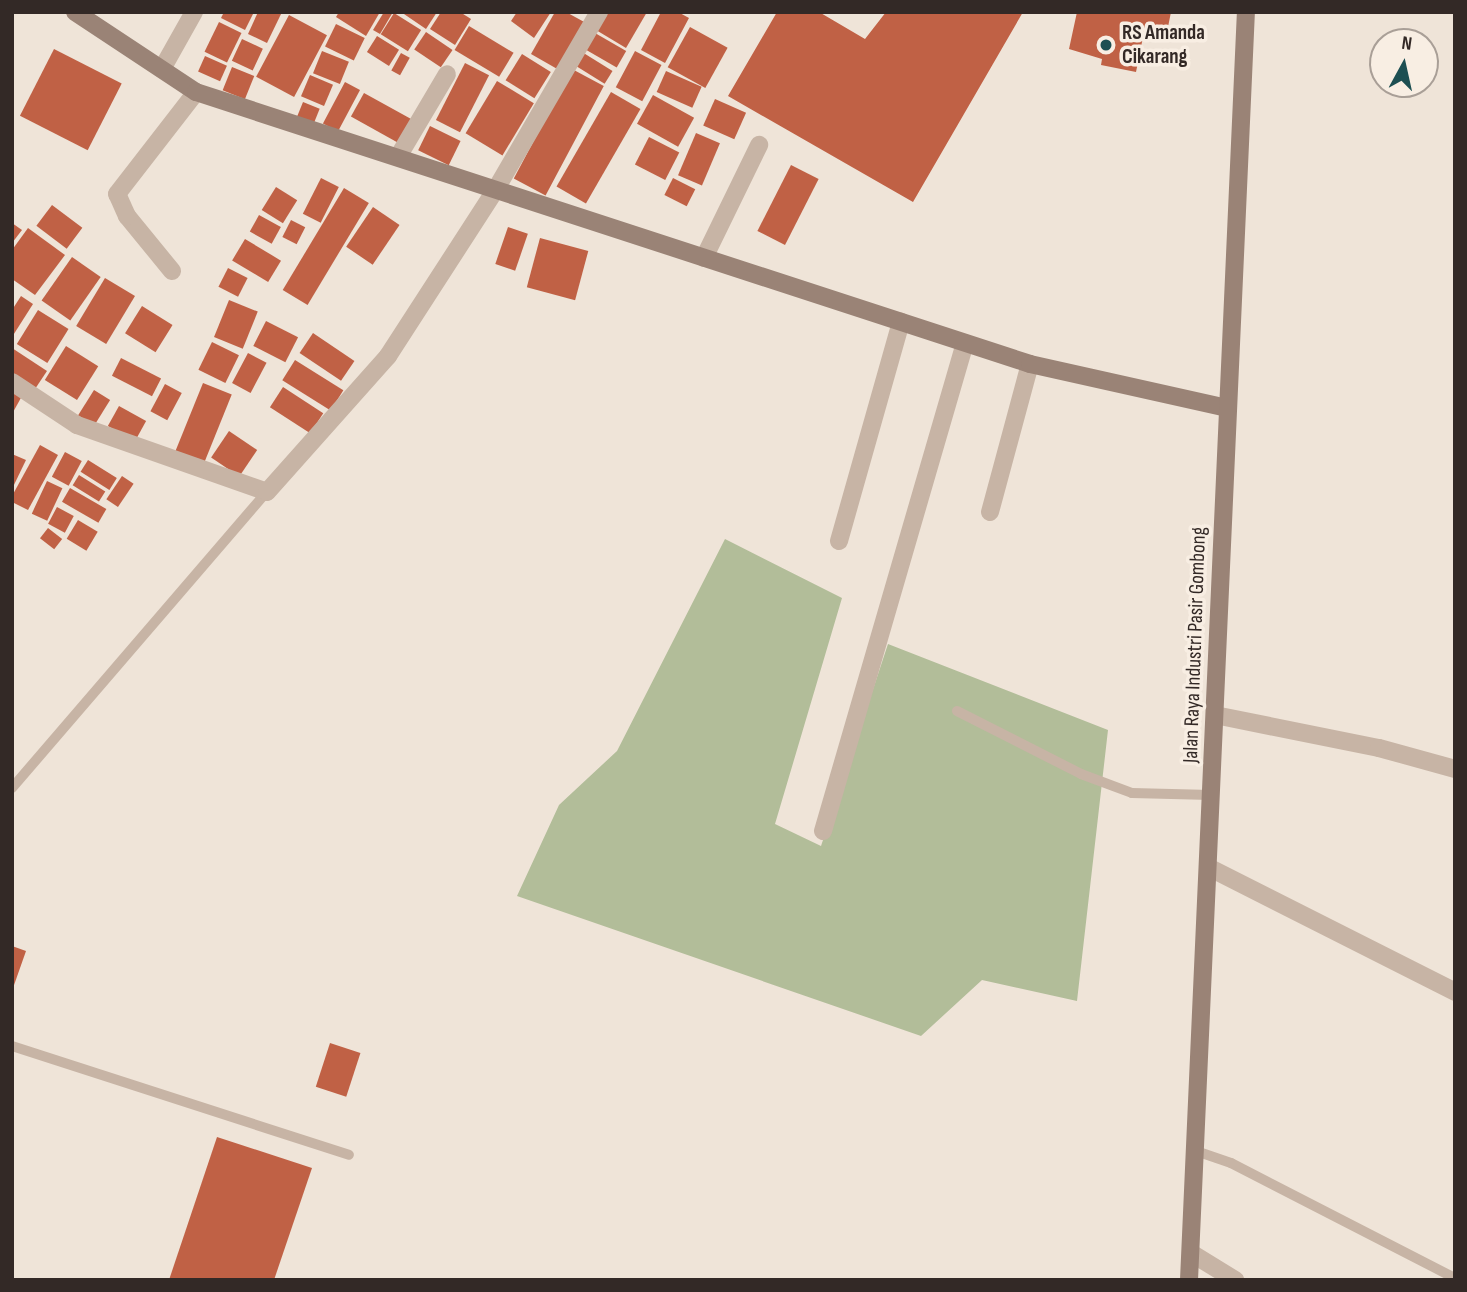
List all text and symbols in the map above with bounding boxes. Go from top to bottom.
place label: RS Amanda Cikarang [1122,20,1205,70]
north arrow [1369,28,1439,98]
text: N [1400,32,1413,56]
marker: RS Amanda Cikarang [1096,35,1116,55]
street label: Jalan Raya Industri Pasir Gombong [1178,526,1212,764]

